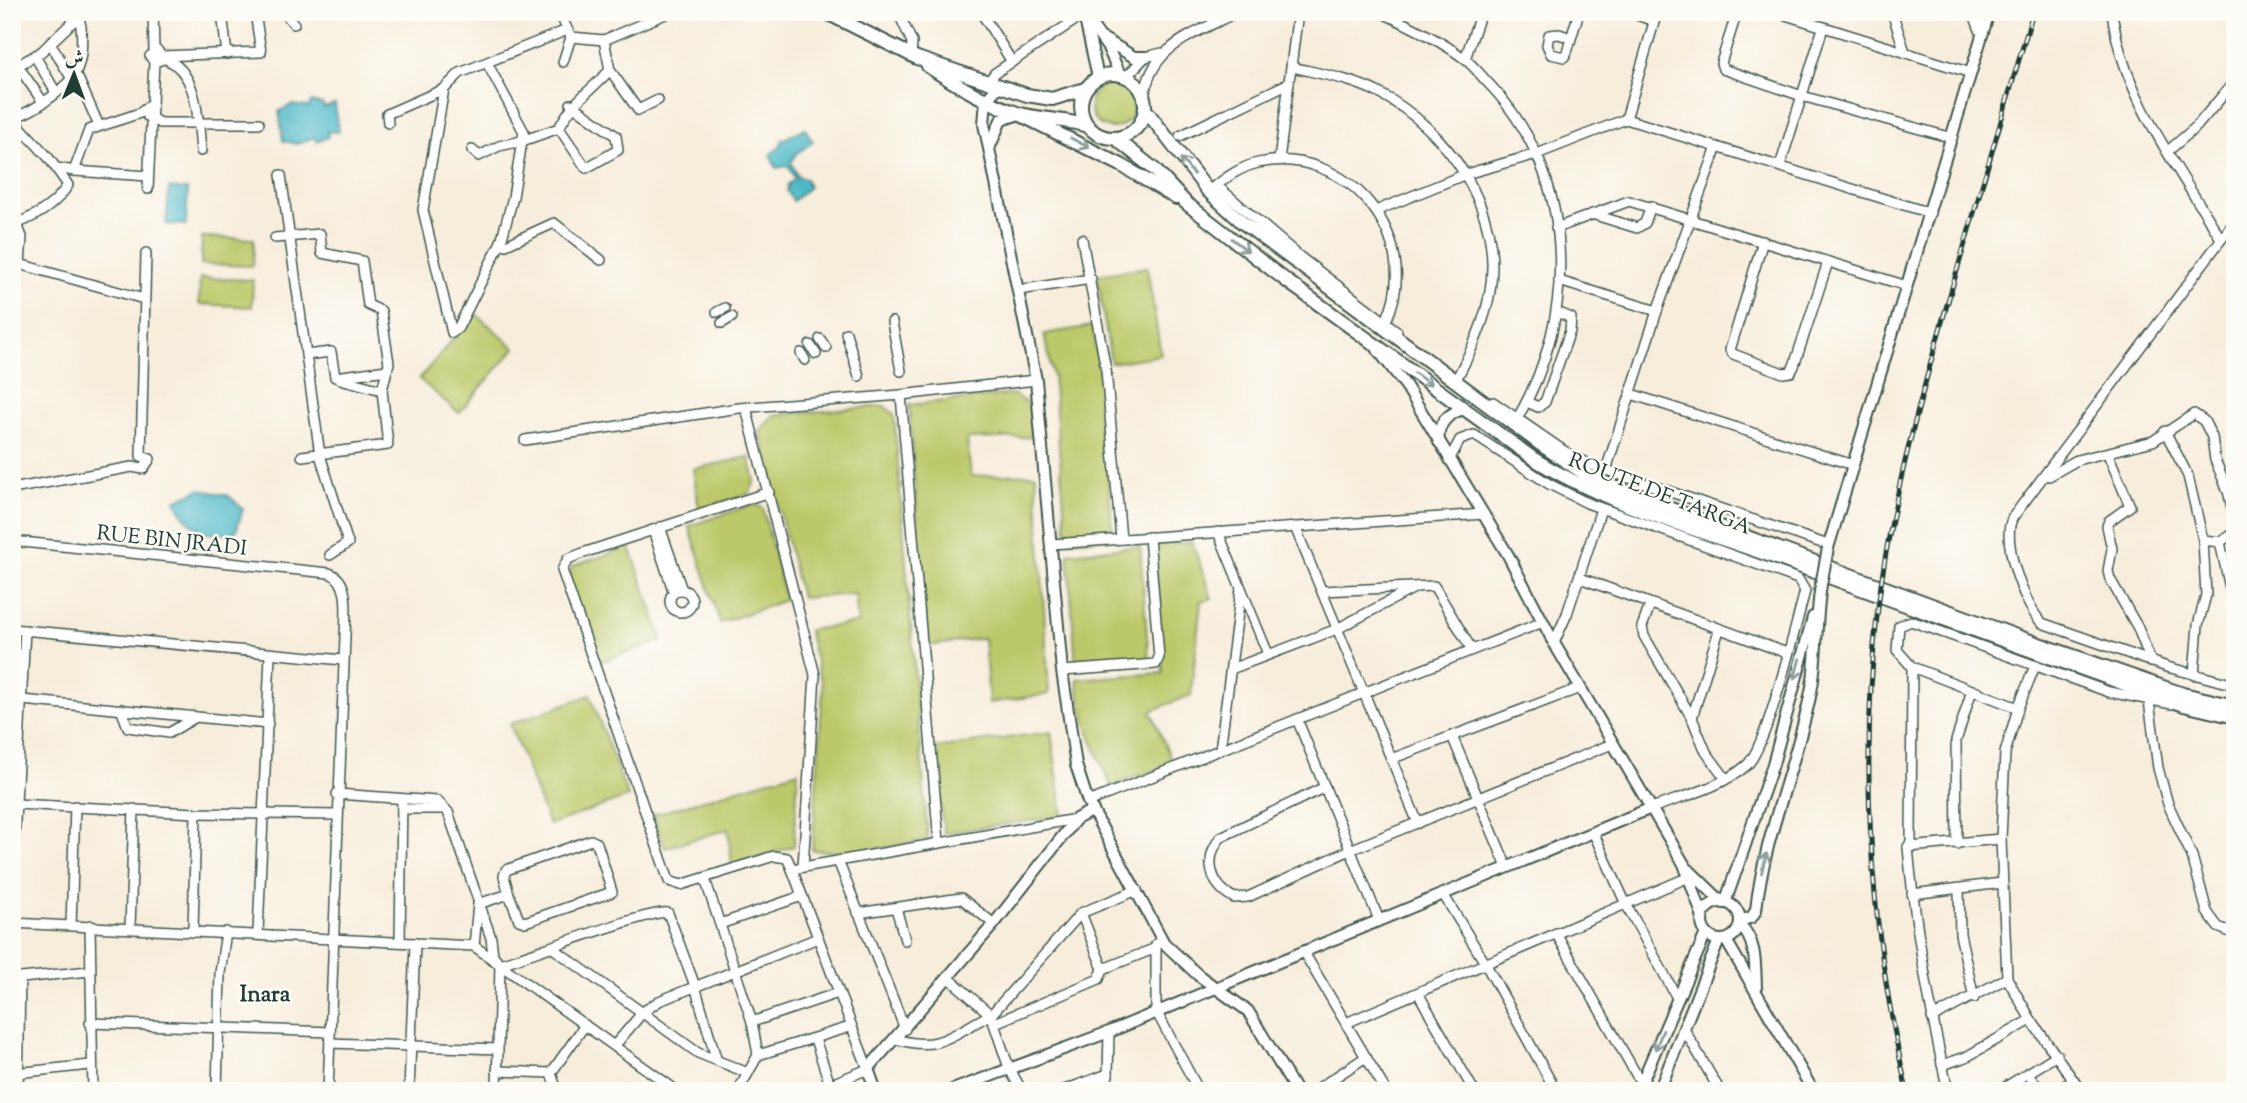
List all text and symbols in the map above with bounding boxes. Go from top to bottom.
north arrow [38,38,108,108]
text: ش [65,46,84,73]
one-way arrow [1069,137,1090,151]
one-way arrow [1179,157,1195,175]
one-way arrow [1230,237,1248,252]
one-way arrow [1413,372,1432,386]
street label: ROUTE DE TARGA [1563,446,1755,544]
street label: RUE BIN JRADI [95,519,249,565]
one-way arrow [1790,658,1803,680]
one-way arrow [1758,852,1771,875]
district label: Inara [240,979,291,1012]
one-way arrow [1651,1029,1664,1050]

